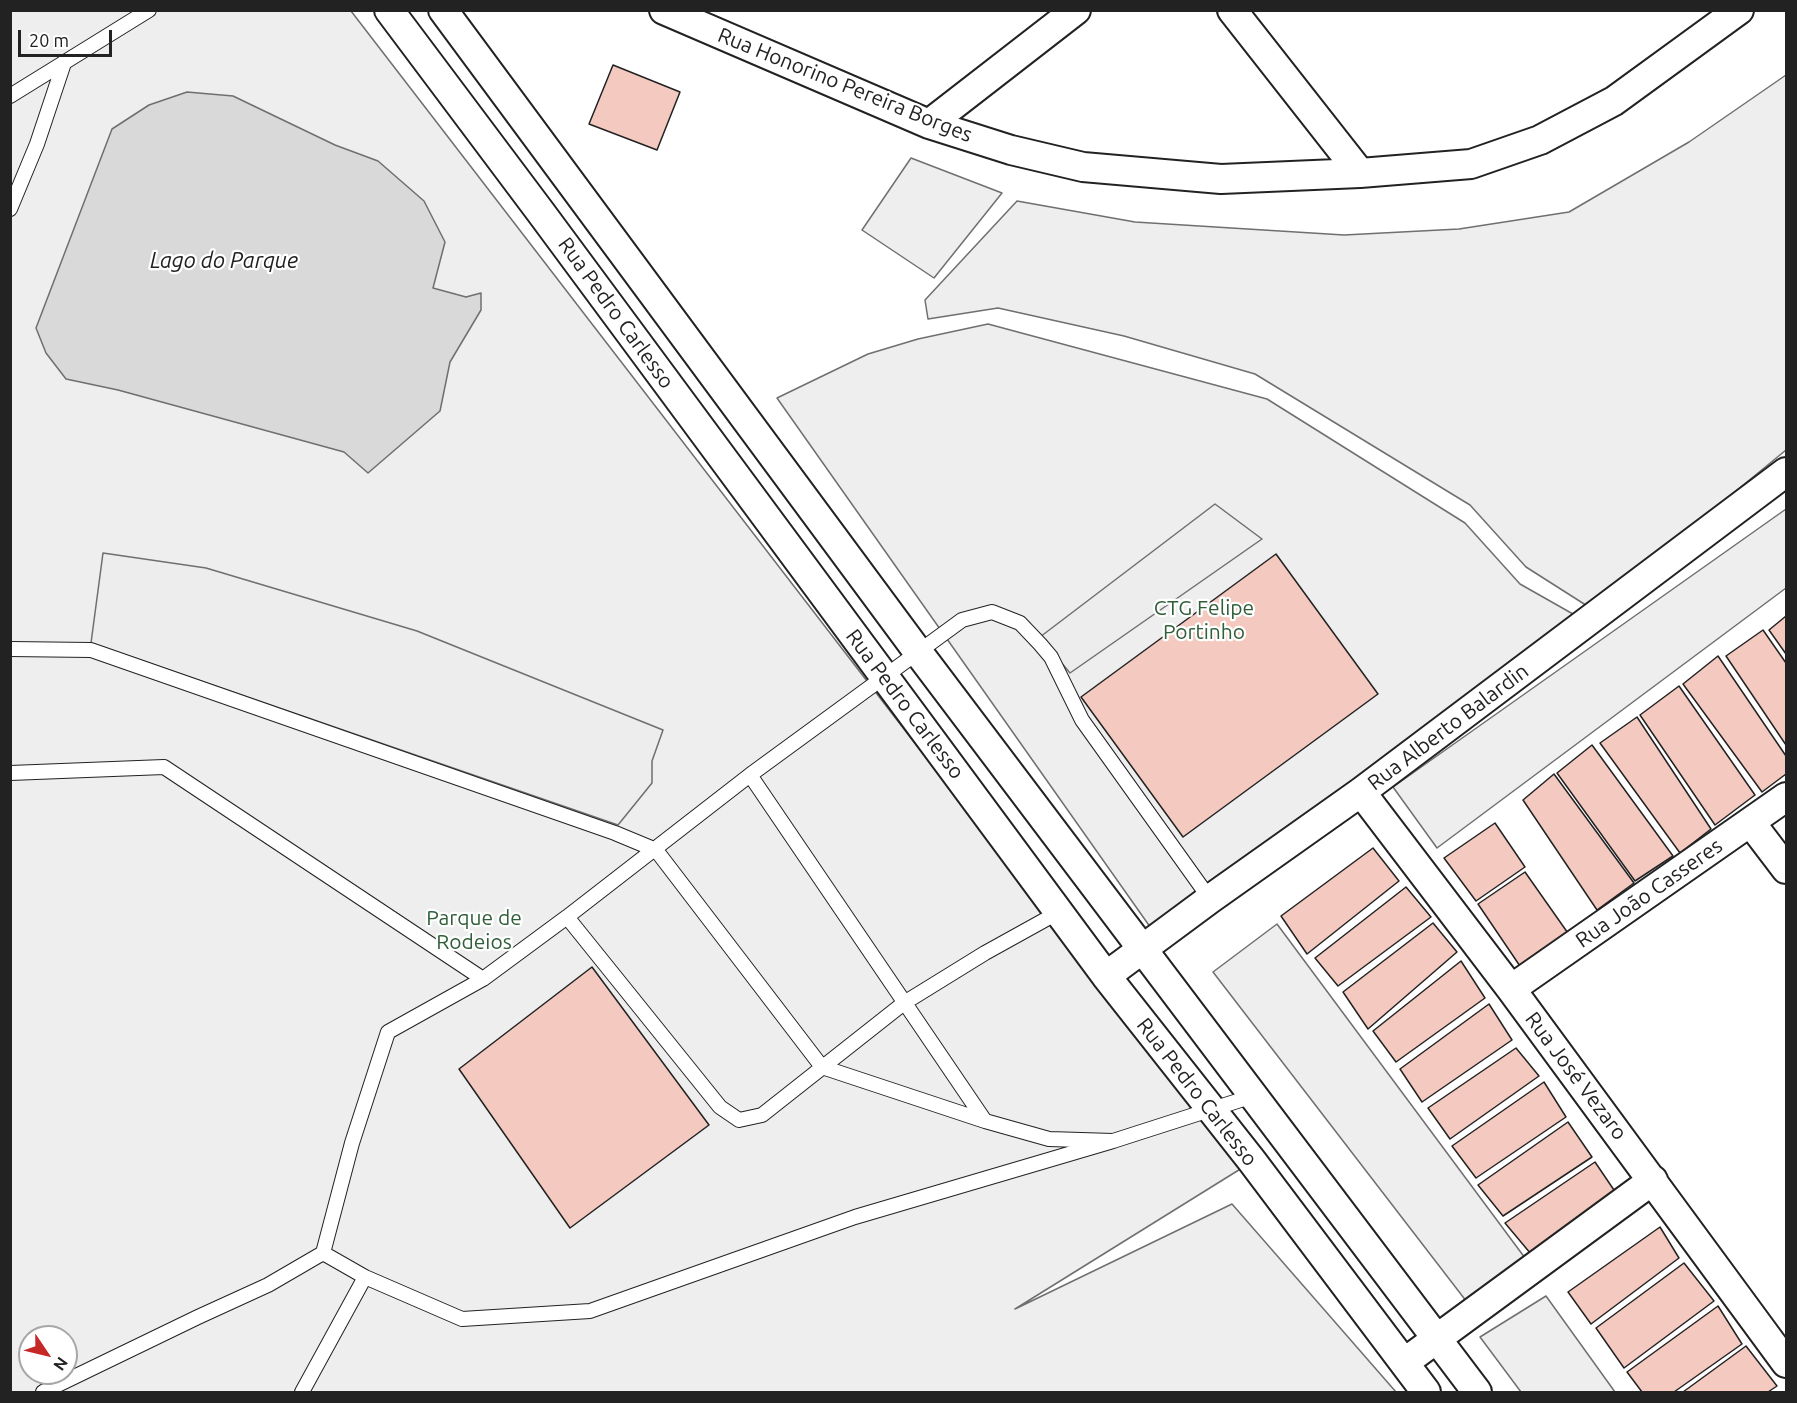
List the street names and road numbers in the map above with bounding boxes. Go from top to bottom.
street label: Rua Honorino Pereira Borges [714,22,976,148]
street label: Rua Pedro Carlesso [553,232,679,394]
street label: Rua Pedro Carlesso [840,624,970,784]
street label: Rua Alberto Balardin [1363,658,1533,796]
street label: Rua João Casseres [1571,833,1727,953]
street label: Rua José Vezaro [1520,1007,1632,1145]
street label: Rua Pedro Carlesso [1131,1013,1263,1171]

